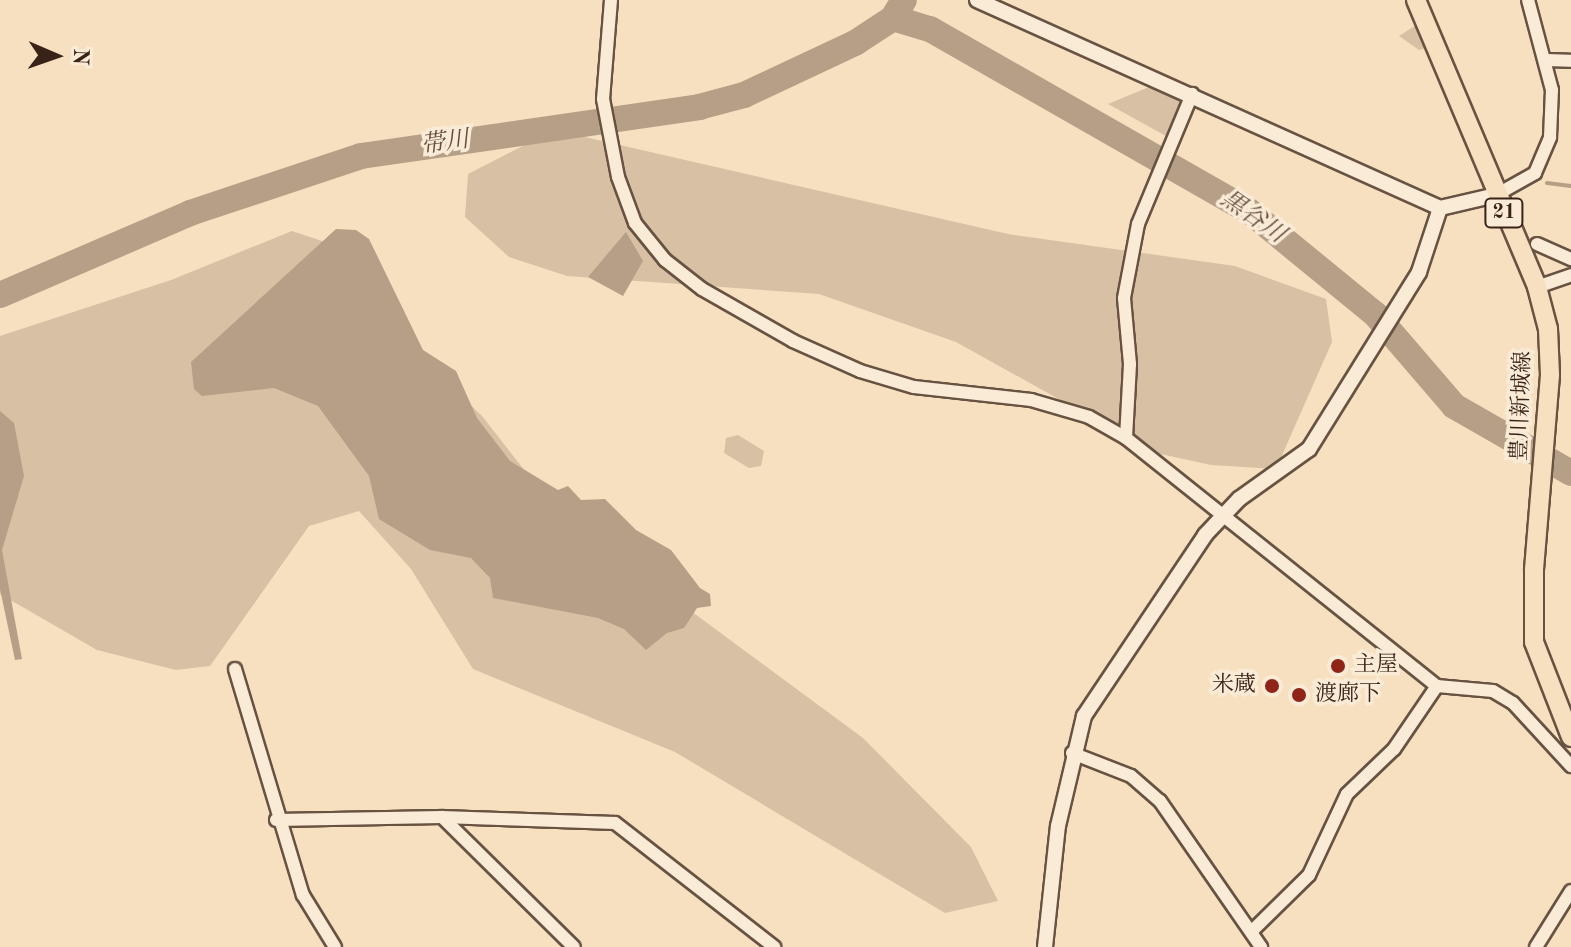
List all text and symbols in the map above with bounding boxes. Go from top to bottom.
north arrow [16,16,96,96]
text: N [69,48,91,66]
water label: 帯川 [419,126,471,162]
water label: 黒谷川 [1214,186,1290,250]
road number: 21 [1484,197,1524,229]
street label: 豊川新城線 [1507,351,1537,461]
place label: 主屋 [1354,653,1398,679]
marker: 主屋 [1329,657,1347,675]
place label: 米蔵 [1212,673,1256,699]
marker: 米蔵 [1263,677,1281,695]
place label: 渡廊下 [1315,682,1381,708]
marker: 渡廊下 [1290,686,1308,704]

